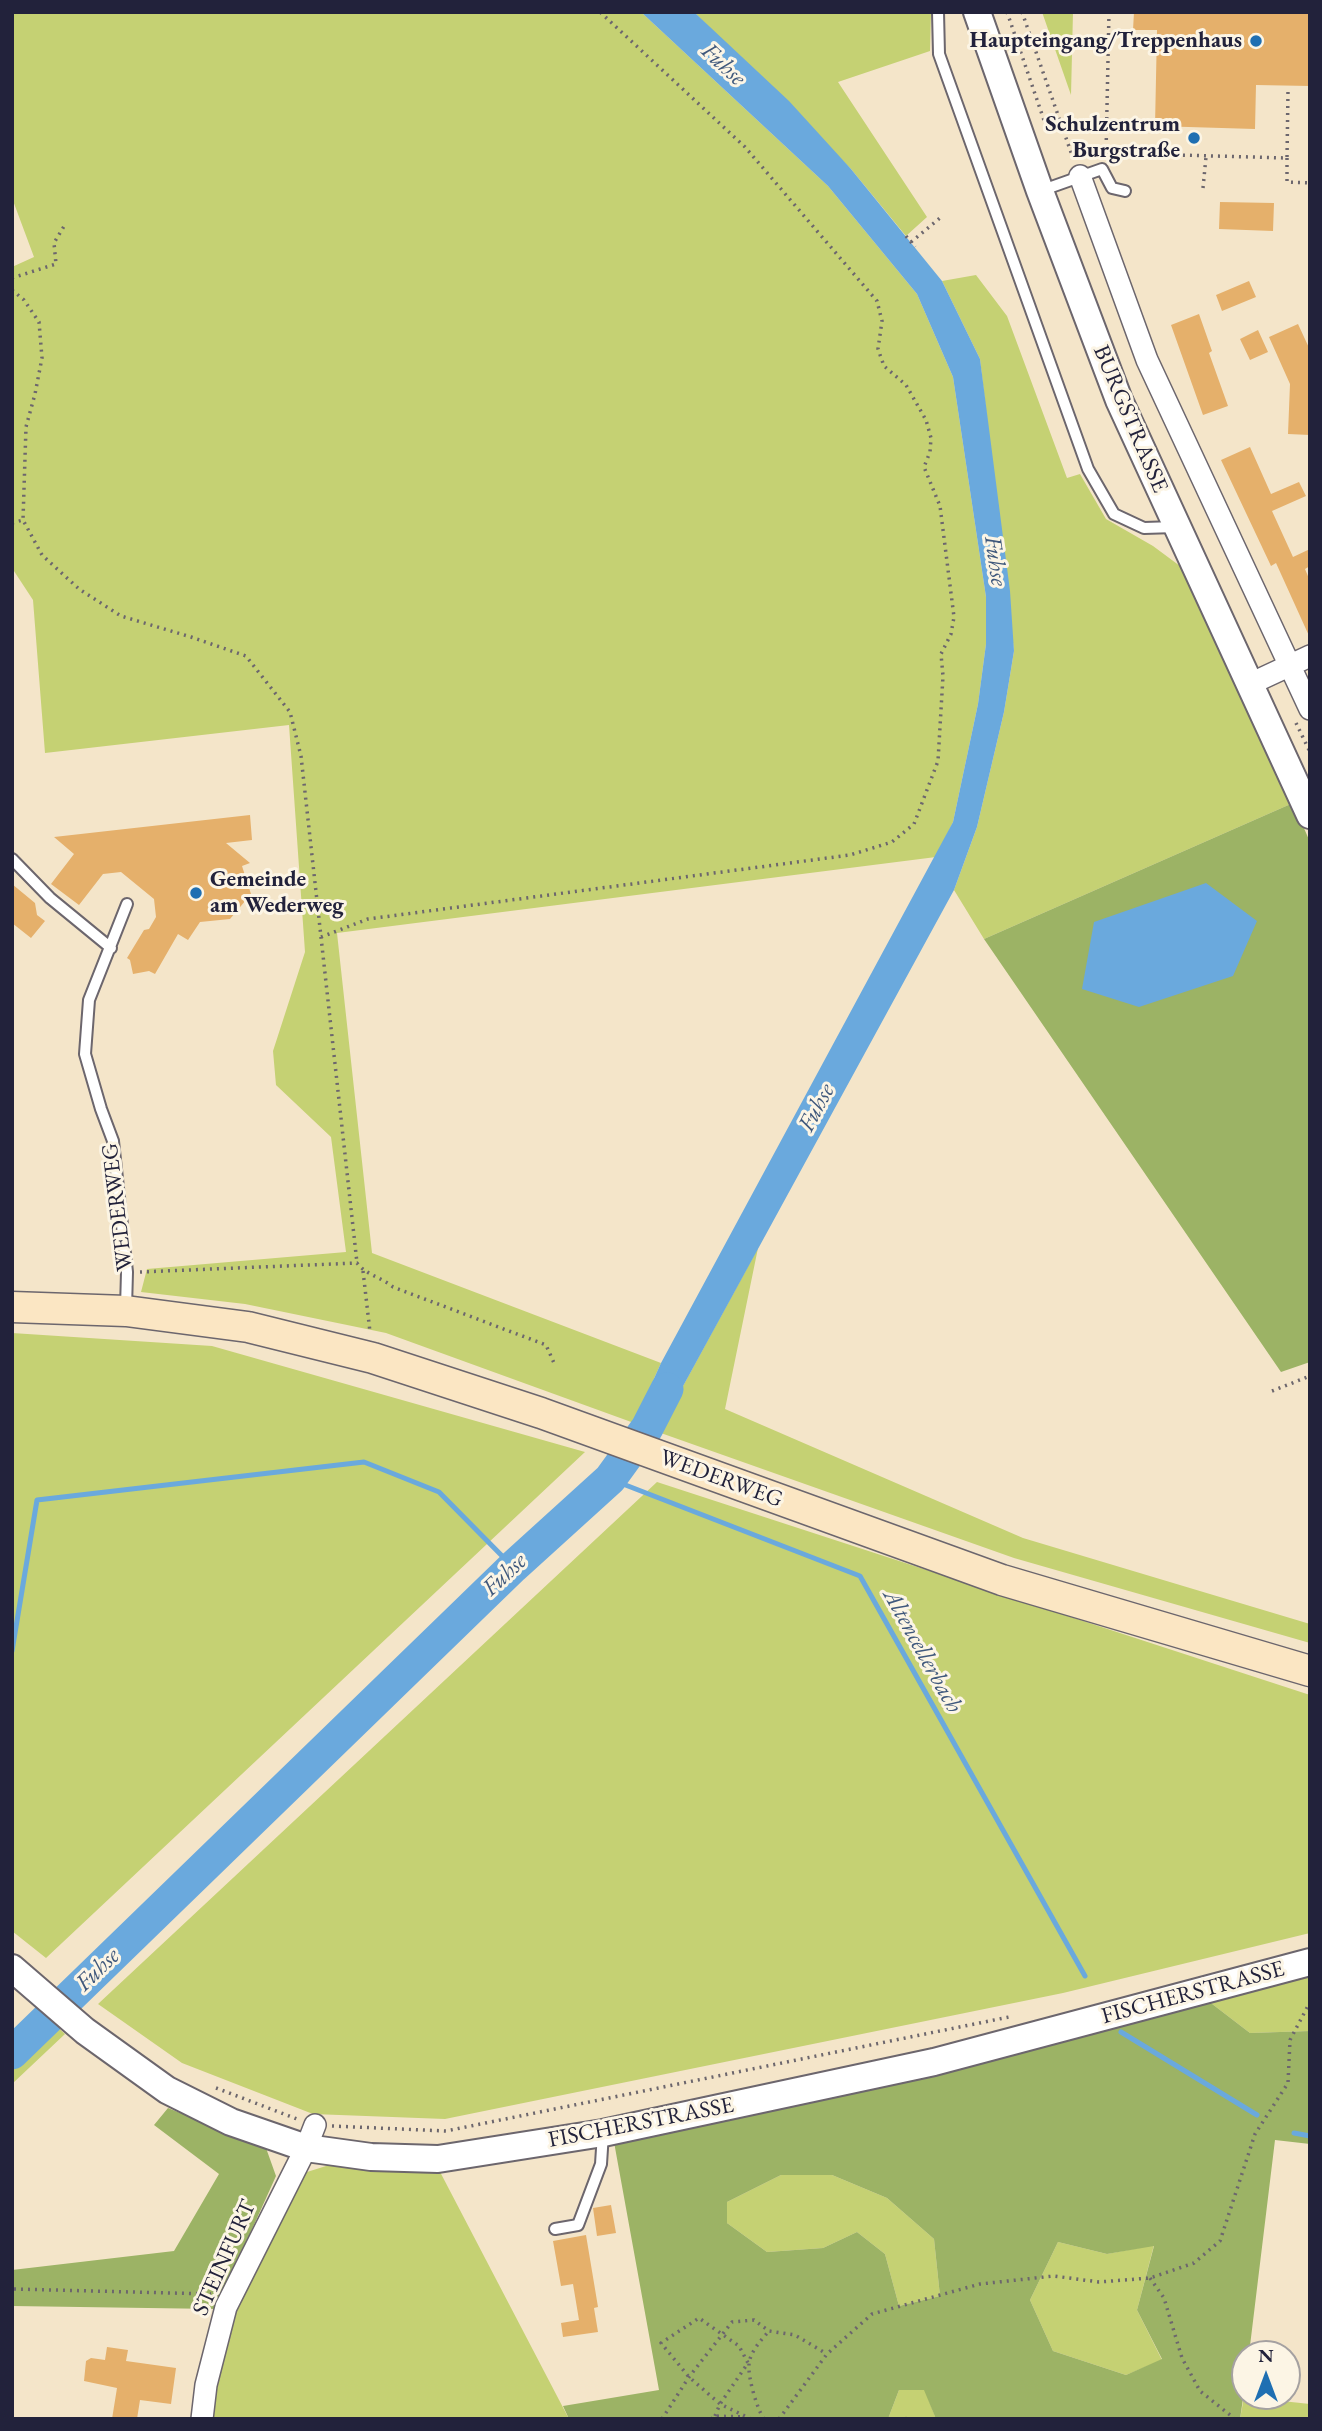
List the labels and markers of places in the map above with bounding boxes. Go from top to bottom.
place label: Haupteingang/Treppenhaus [970,27,1242,55]
marker: Haupteingang/Treppenhaus [1248,33,1264,49]
place label: Schulzentrum Burgstraße [1045,111,1180,165]
marker: Schulzentrum Burgstraße [1186,130,1202,146]
place label: Gemeinde am Wederweg [210,866,344,920]
marker: Gemeinde am Wederweg [188,885,204,901]

